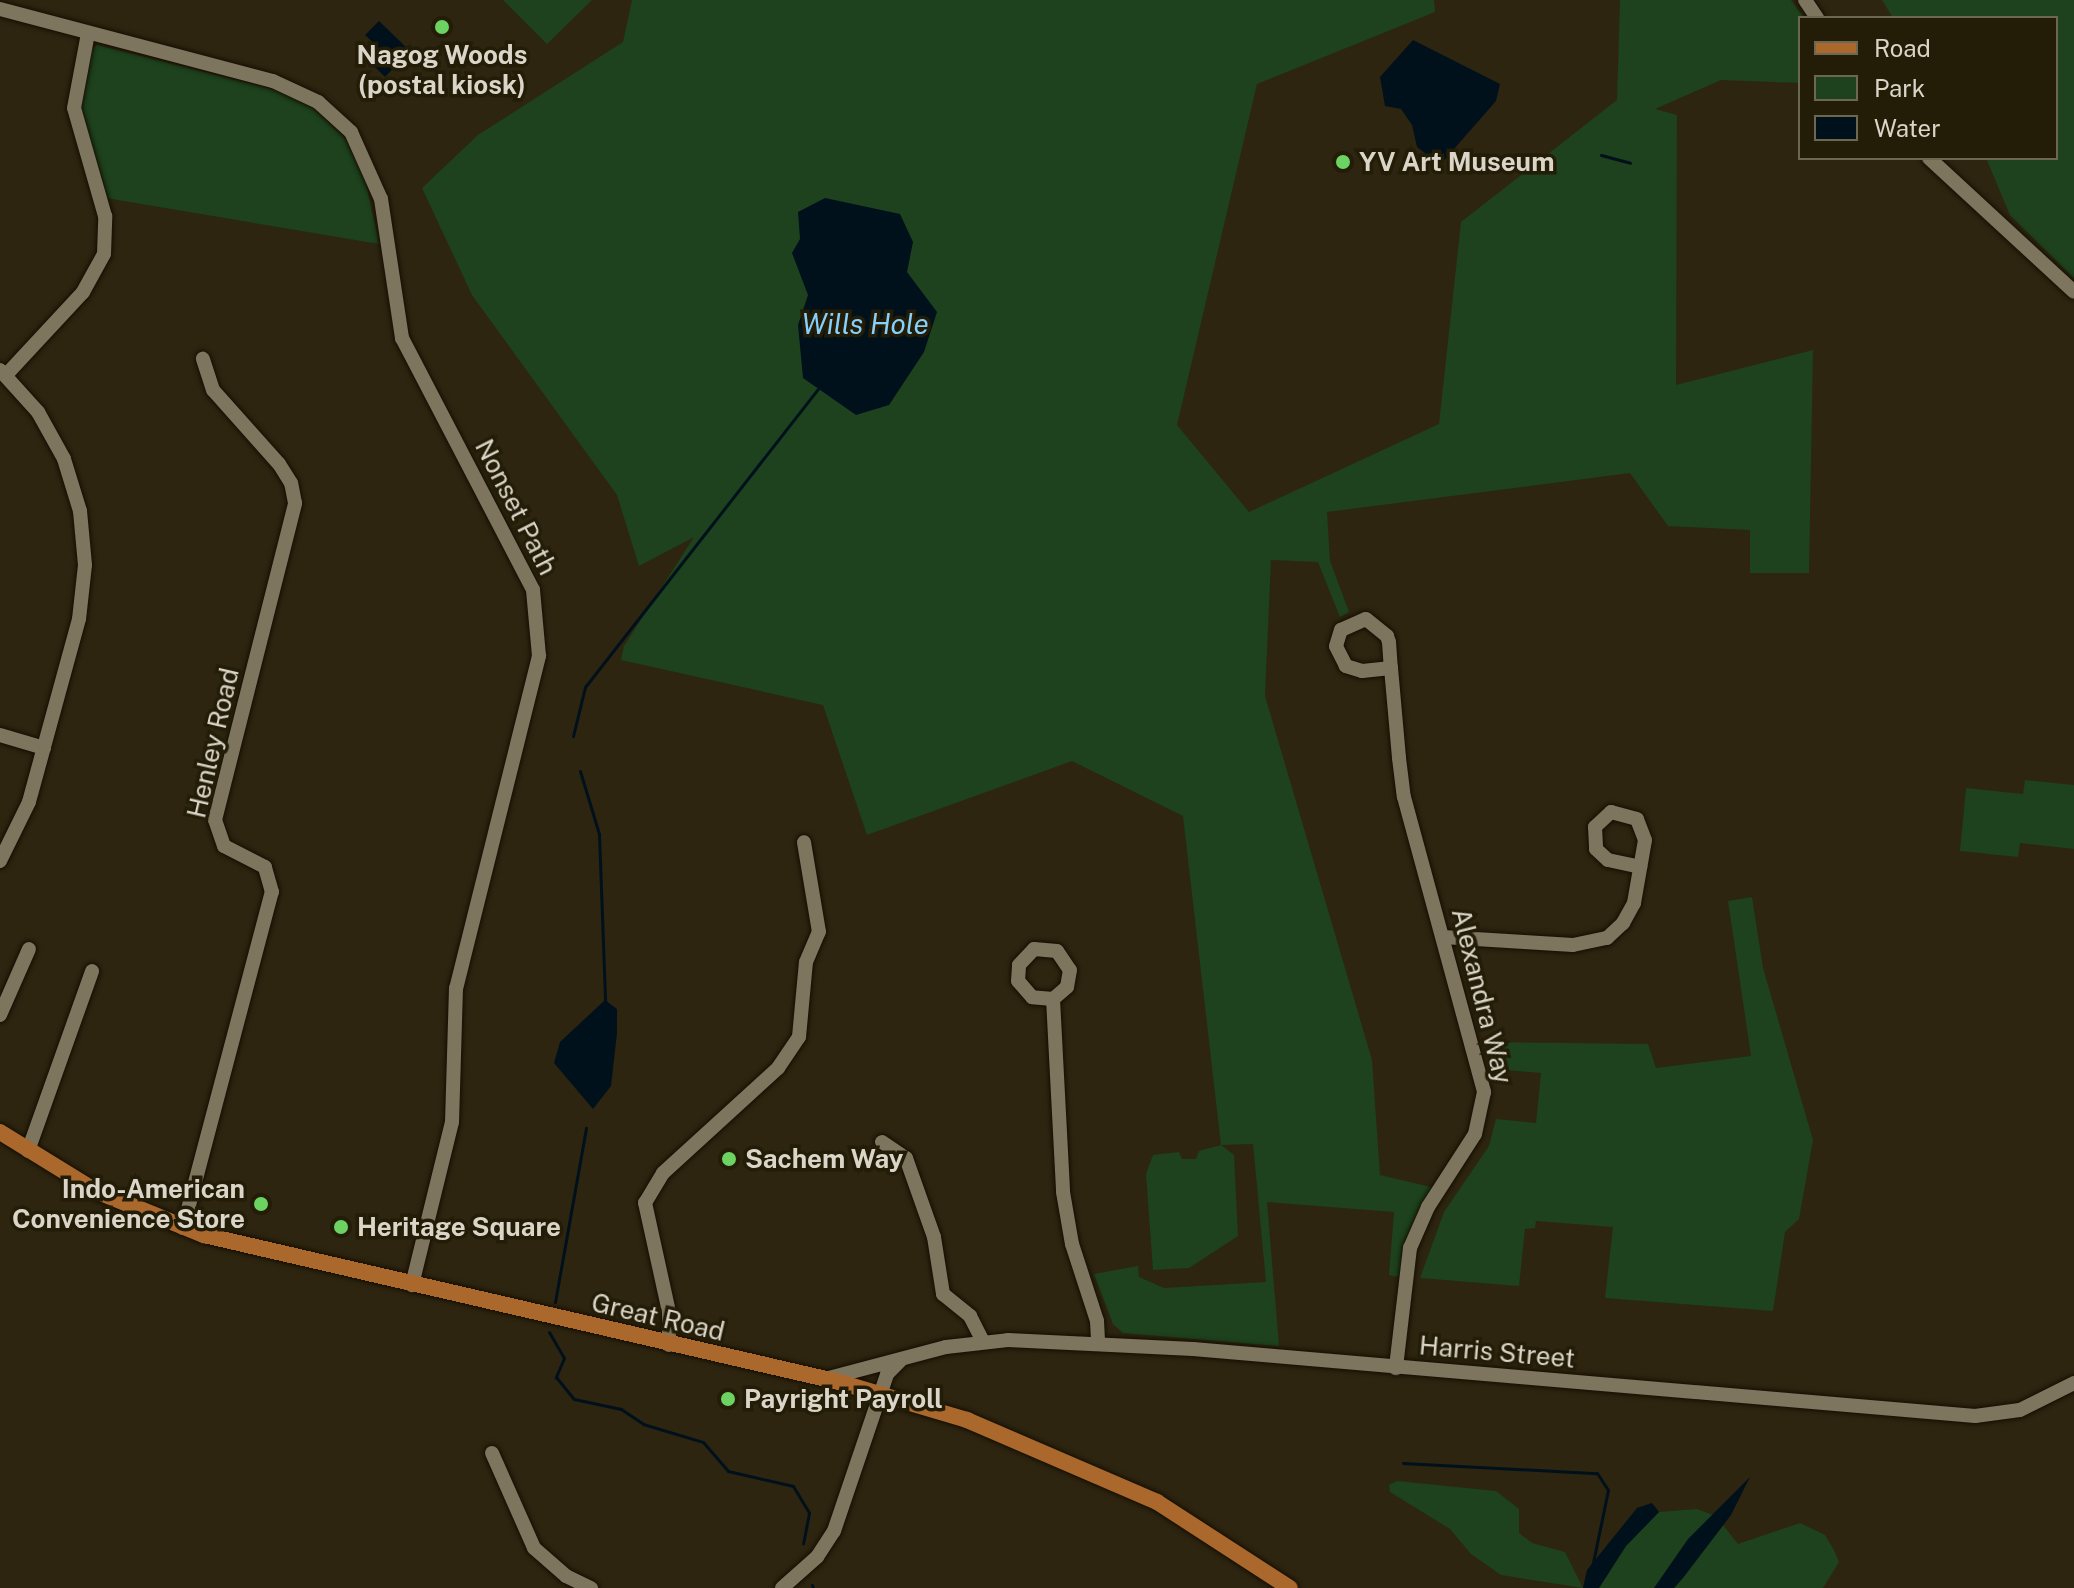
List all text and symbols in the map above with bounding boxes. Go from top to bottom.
legend [1798,16,2058,160]
marker: Nagog Woods (postal kiosk) [433,18,451,36]
text: Road [1874,34,1931,62]
place label: Nagog Woods (postal kiosk) [356,39,528,100]
text: Park [1874,74,1925,102]
text: Water [1874,114,1941,142]
place label: YV Art Museum [1359,146,1554,178]
marker: YV Art Museum [1334,153,1352,171]
water label: Wills Hole [801,307,929,341]
street label: Nonset Path [469,434,563,580]
street label: Henley Road [181,665,245,821]
street label: Alexandra Way [1445,905,1519,1087]
place label: Sachem Way [745,1143,904,1175]
marker: Sachem Way [720,1150,738,1168]
place label: Indo-American Convenience Store [12,1173,245,1234]
marker: Indo-American Convenience Store [252,1195,270,1213]
place label: Heritage Square [357,1211,561,1243]
marker: Heritage Square [332,1218,350,1236]
street label: Great Road [589,1287,727,1347]
street label: Harris Street [1418,1330,1576,1374]
place label: Payright Payroll [744,1383,943,1415]
marker: Payright Payroll [719,1390,737,1408]

